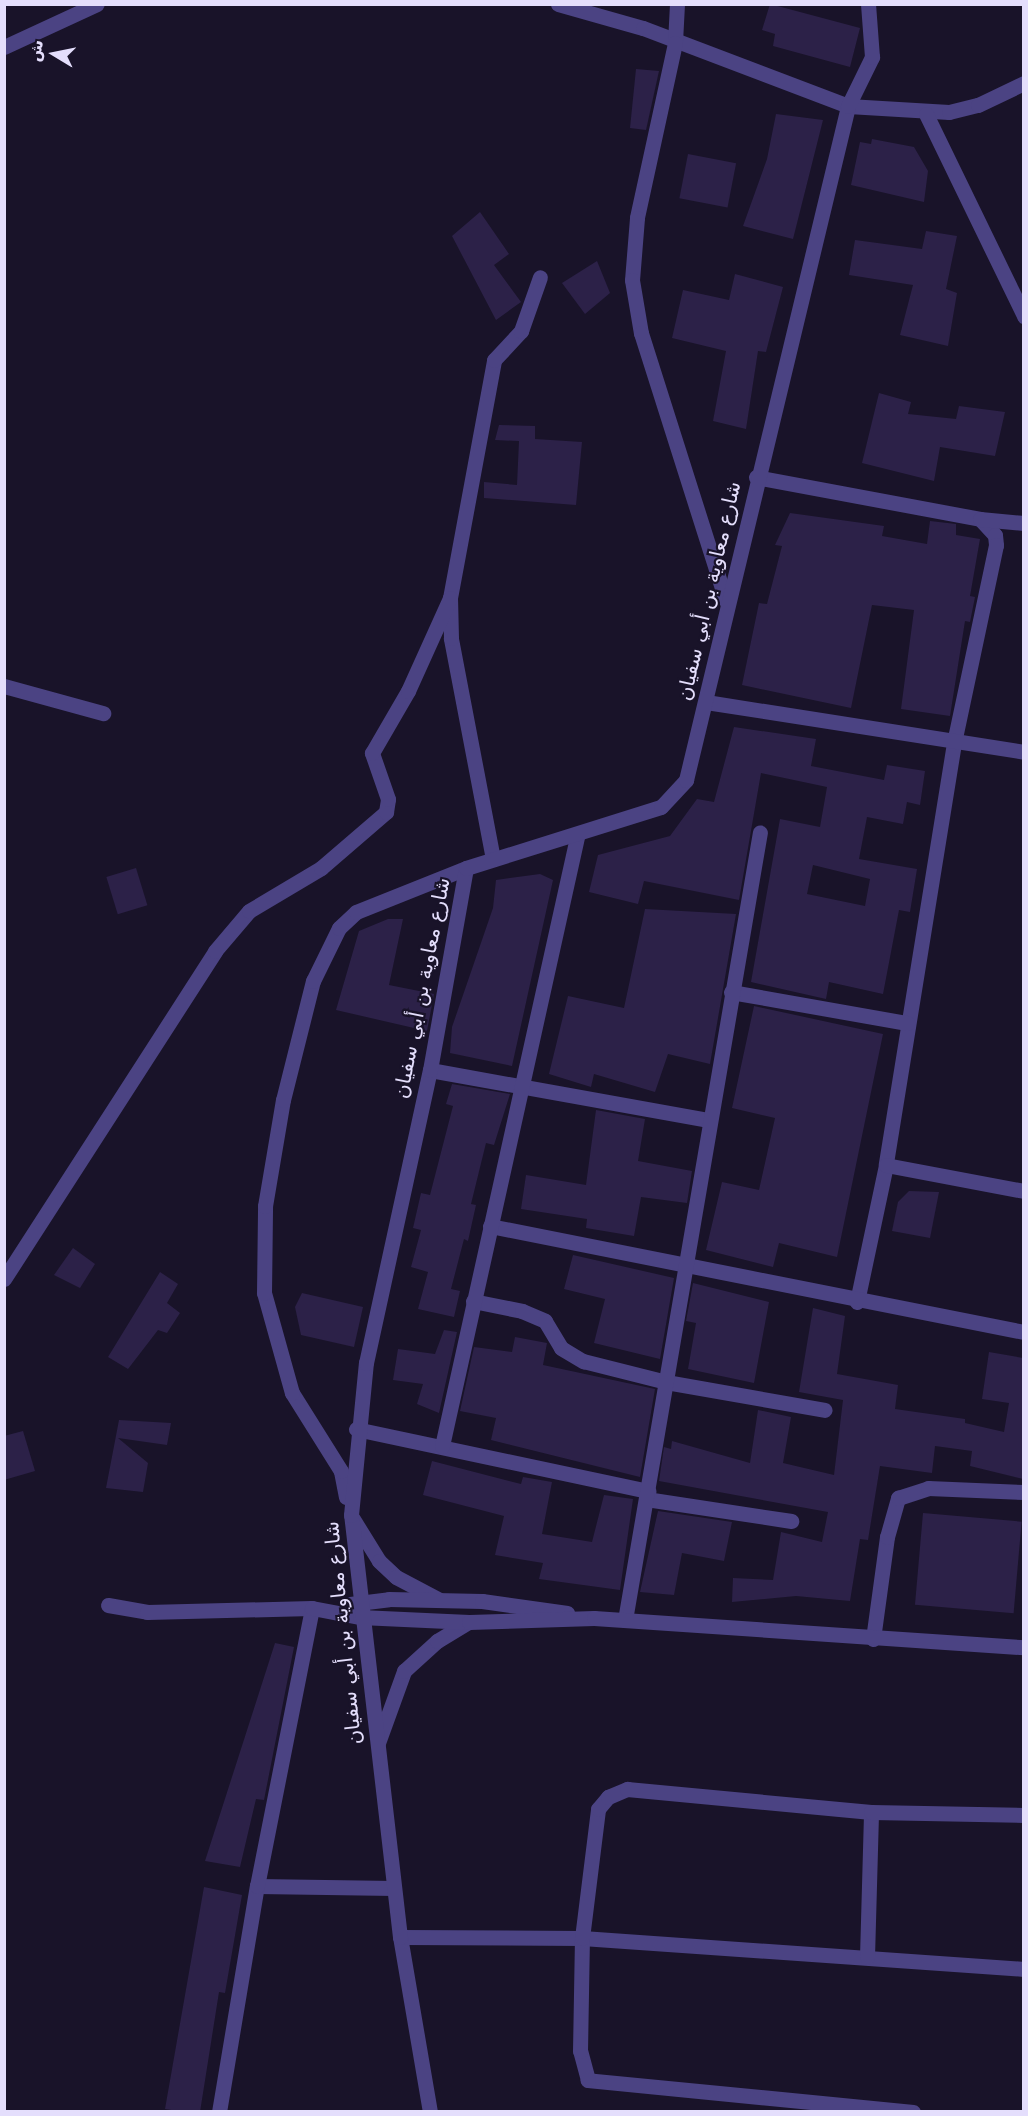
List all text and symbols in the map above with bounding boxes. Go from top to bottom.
north arrow [24,24,84,84]
text: ش [25,38,47,63]
street label: شارع معاوية بن أبي سفيان [672,479,746,703]
street label: شارع معاوية بن أبي سفيان [389,875,455,1101]
street label: شارع معاوية بن أبي سفيان [319,1520,367,1746]

